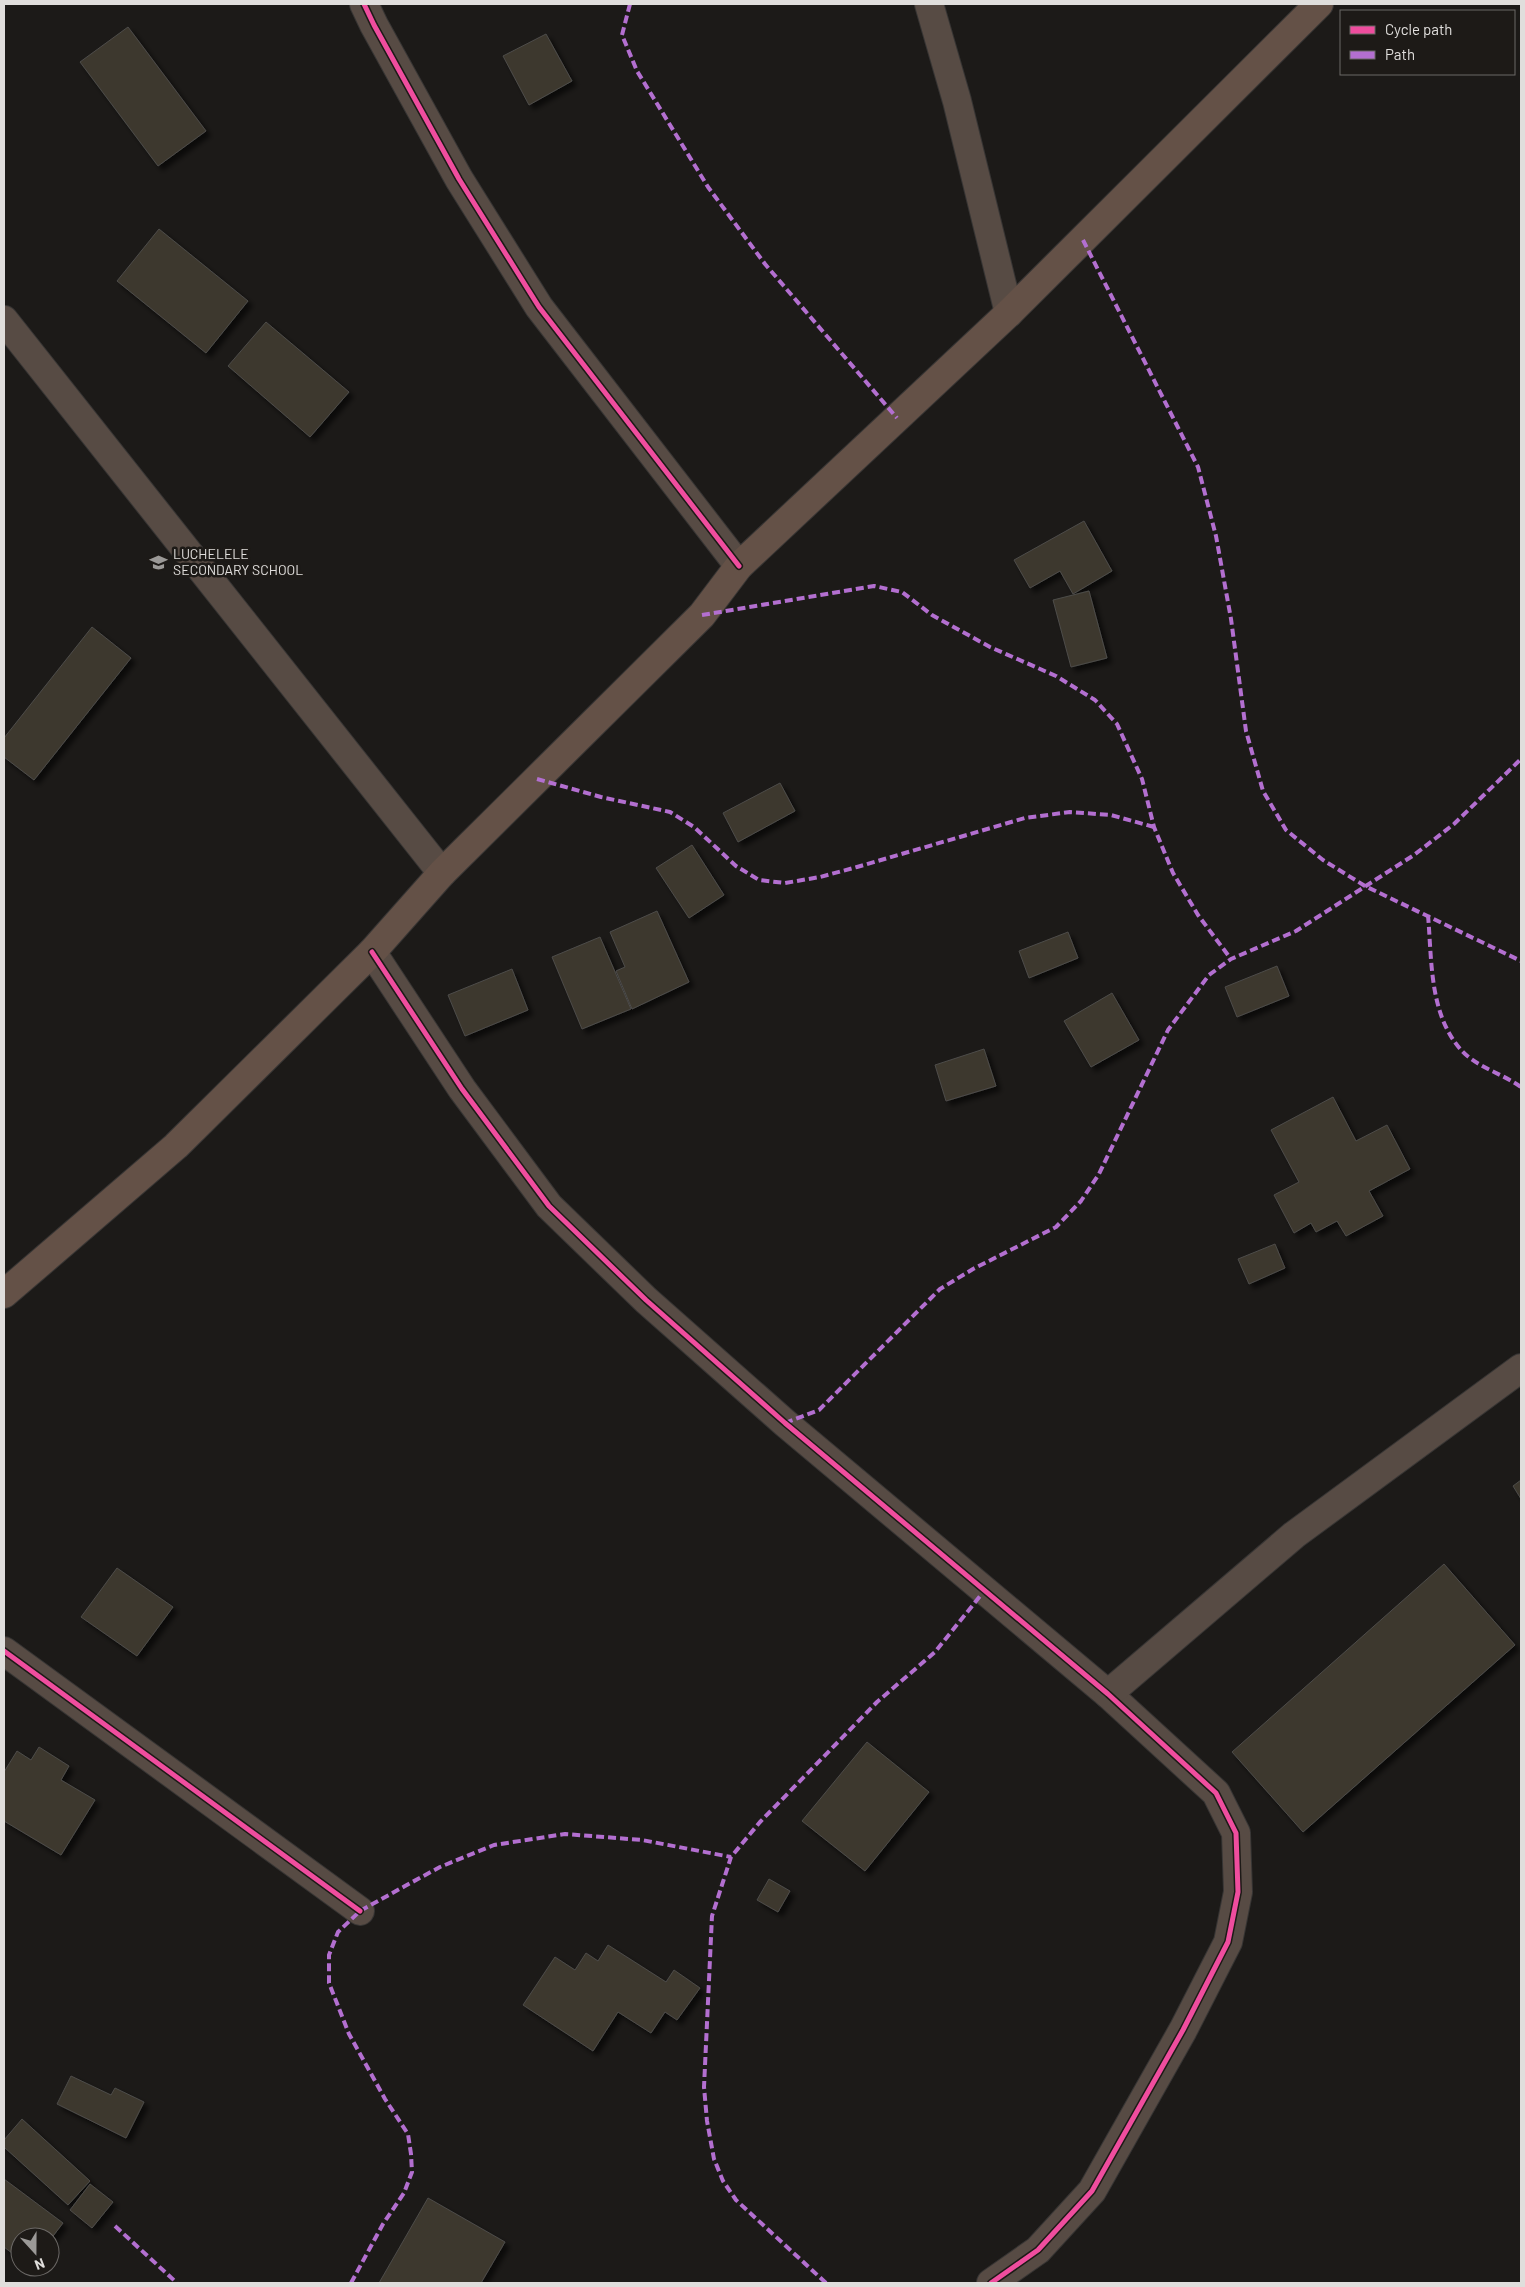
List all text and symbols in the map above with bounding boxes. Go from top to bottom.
legend [1340,10,1515,75]
text: Cycle path [1385,20,1452,38]
text: Path [1385,45,1415,63]
place label: LUCHELELE SECONDARY SCHOOL [173,545,303,578]
school or university icon: LUCHELELE SECONDARY SCHOOL [149,552,169,572]
north arrow [10,2227,60,2277]
text: N [32,2255,47,2274]

